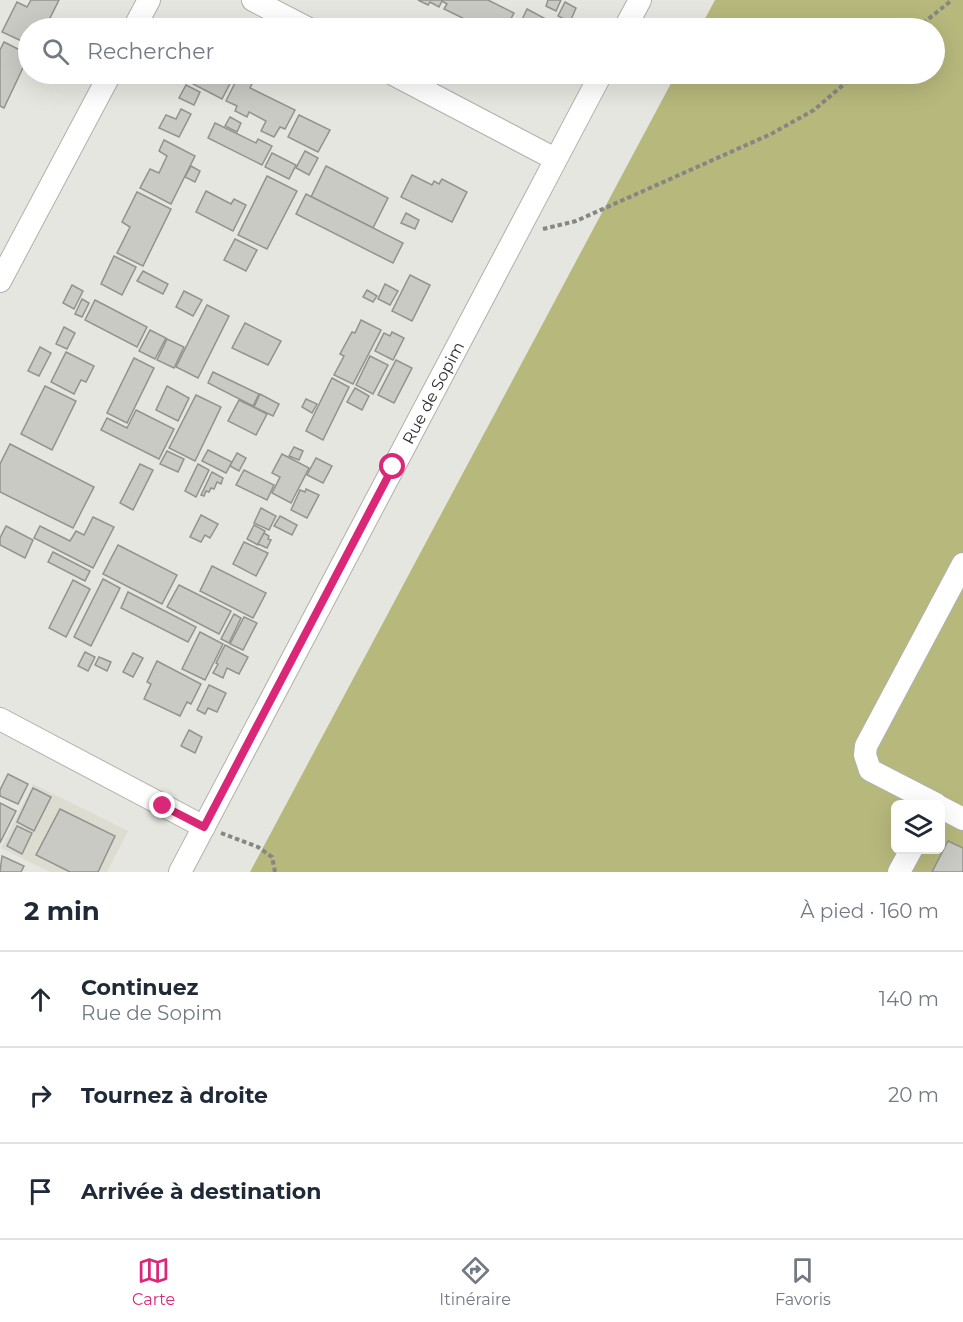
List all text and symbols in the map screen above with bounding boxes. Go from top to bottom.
search box [18,18,945,84]
icon: search [39,35,72,68]
text: Rechercher [87,38,214,65]
street label: Rue de Sopim [398,338,468,447]
route start [379,453,405,479]
route end [149,792,175,818]
map controls [891,800,945,854]
button: layers [891,800,945,854]
text: 2 min [24,895,100,927]
text: À pied · 160 m [800,899,939,923]
text: Continuez [81,974,198,1001]
icon: ahead [24,983,57,1016]
text: 140 m [879,987,939,1011]
text: Rue de Sopim [81,1001,222,1025]
icon: right [24,1079,57,1112]
text: Tournez à droite [81,1082,268,1109]
text: 20 m [888,1083,939,1107]
icon: arrive [24,1175,57,1208]
text: Arrivée à destination [81,1178,321,1205]
tab: Carte [132,1254,175,1309]
tab: Itinéraire [439,1254,511,1309]
tab: Favoris [775,1254,831,1309]

